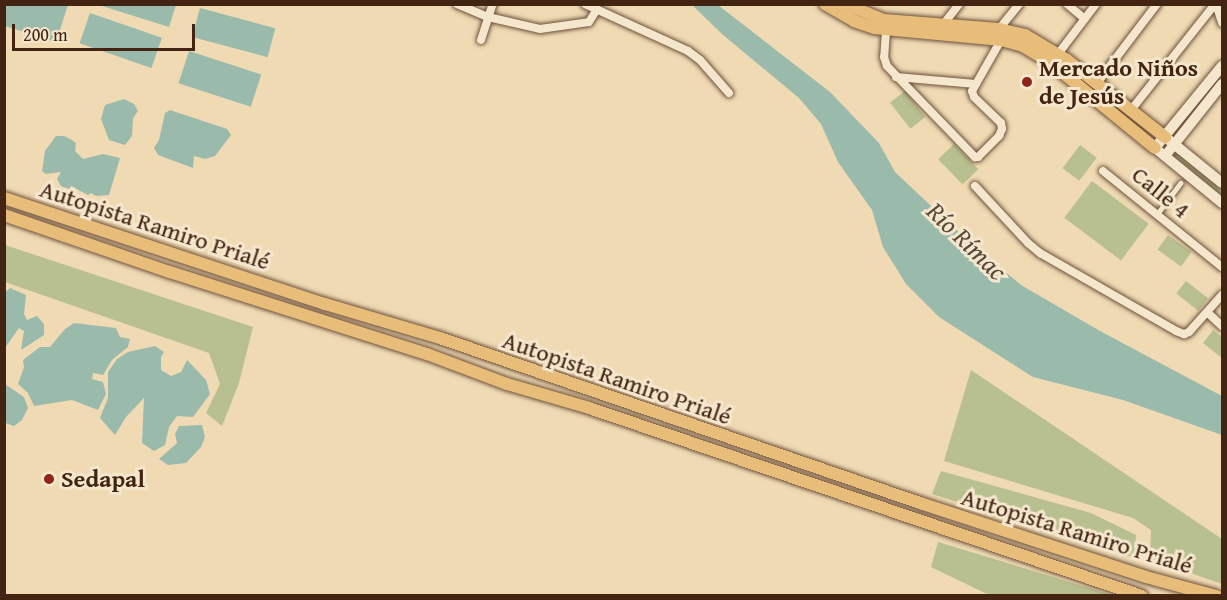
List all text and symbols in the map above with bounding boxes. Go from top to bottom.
scale bar [15,12,198,50]
text: 200 m [23,21,68,48]
place label: Mercado Niños de Jesús [1039,54,1198,110]
marker: Mercado Niños de Jesús [1020,75,1034,89]
street label: Calle 4 [1126,160,1196,224]
street label: Autopista Ramiro Prialé [36,174,274,276]
water label: Río Rímac [921,195,1013,287]
street label: Autopista Ramiro Prialé [499,325,735,431]
place label: Sedapal [61,465,145,493]
marker: Sedapal [42,472,56,486]
street label: Autopista Ramiro Prialé [958,482,1196,580]

